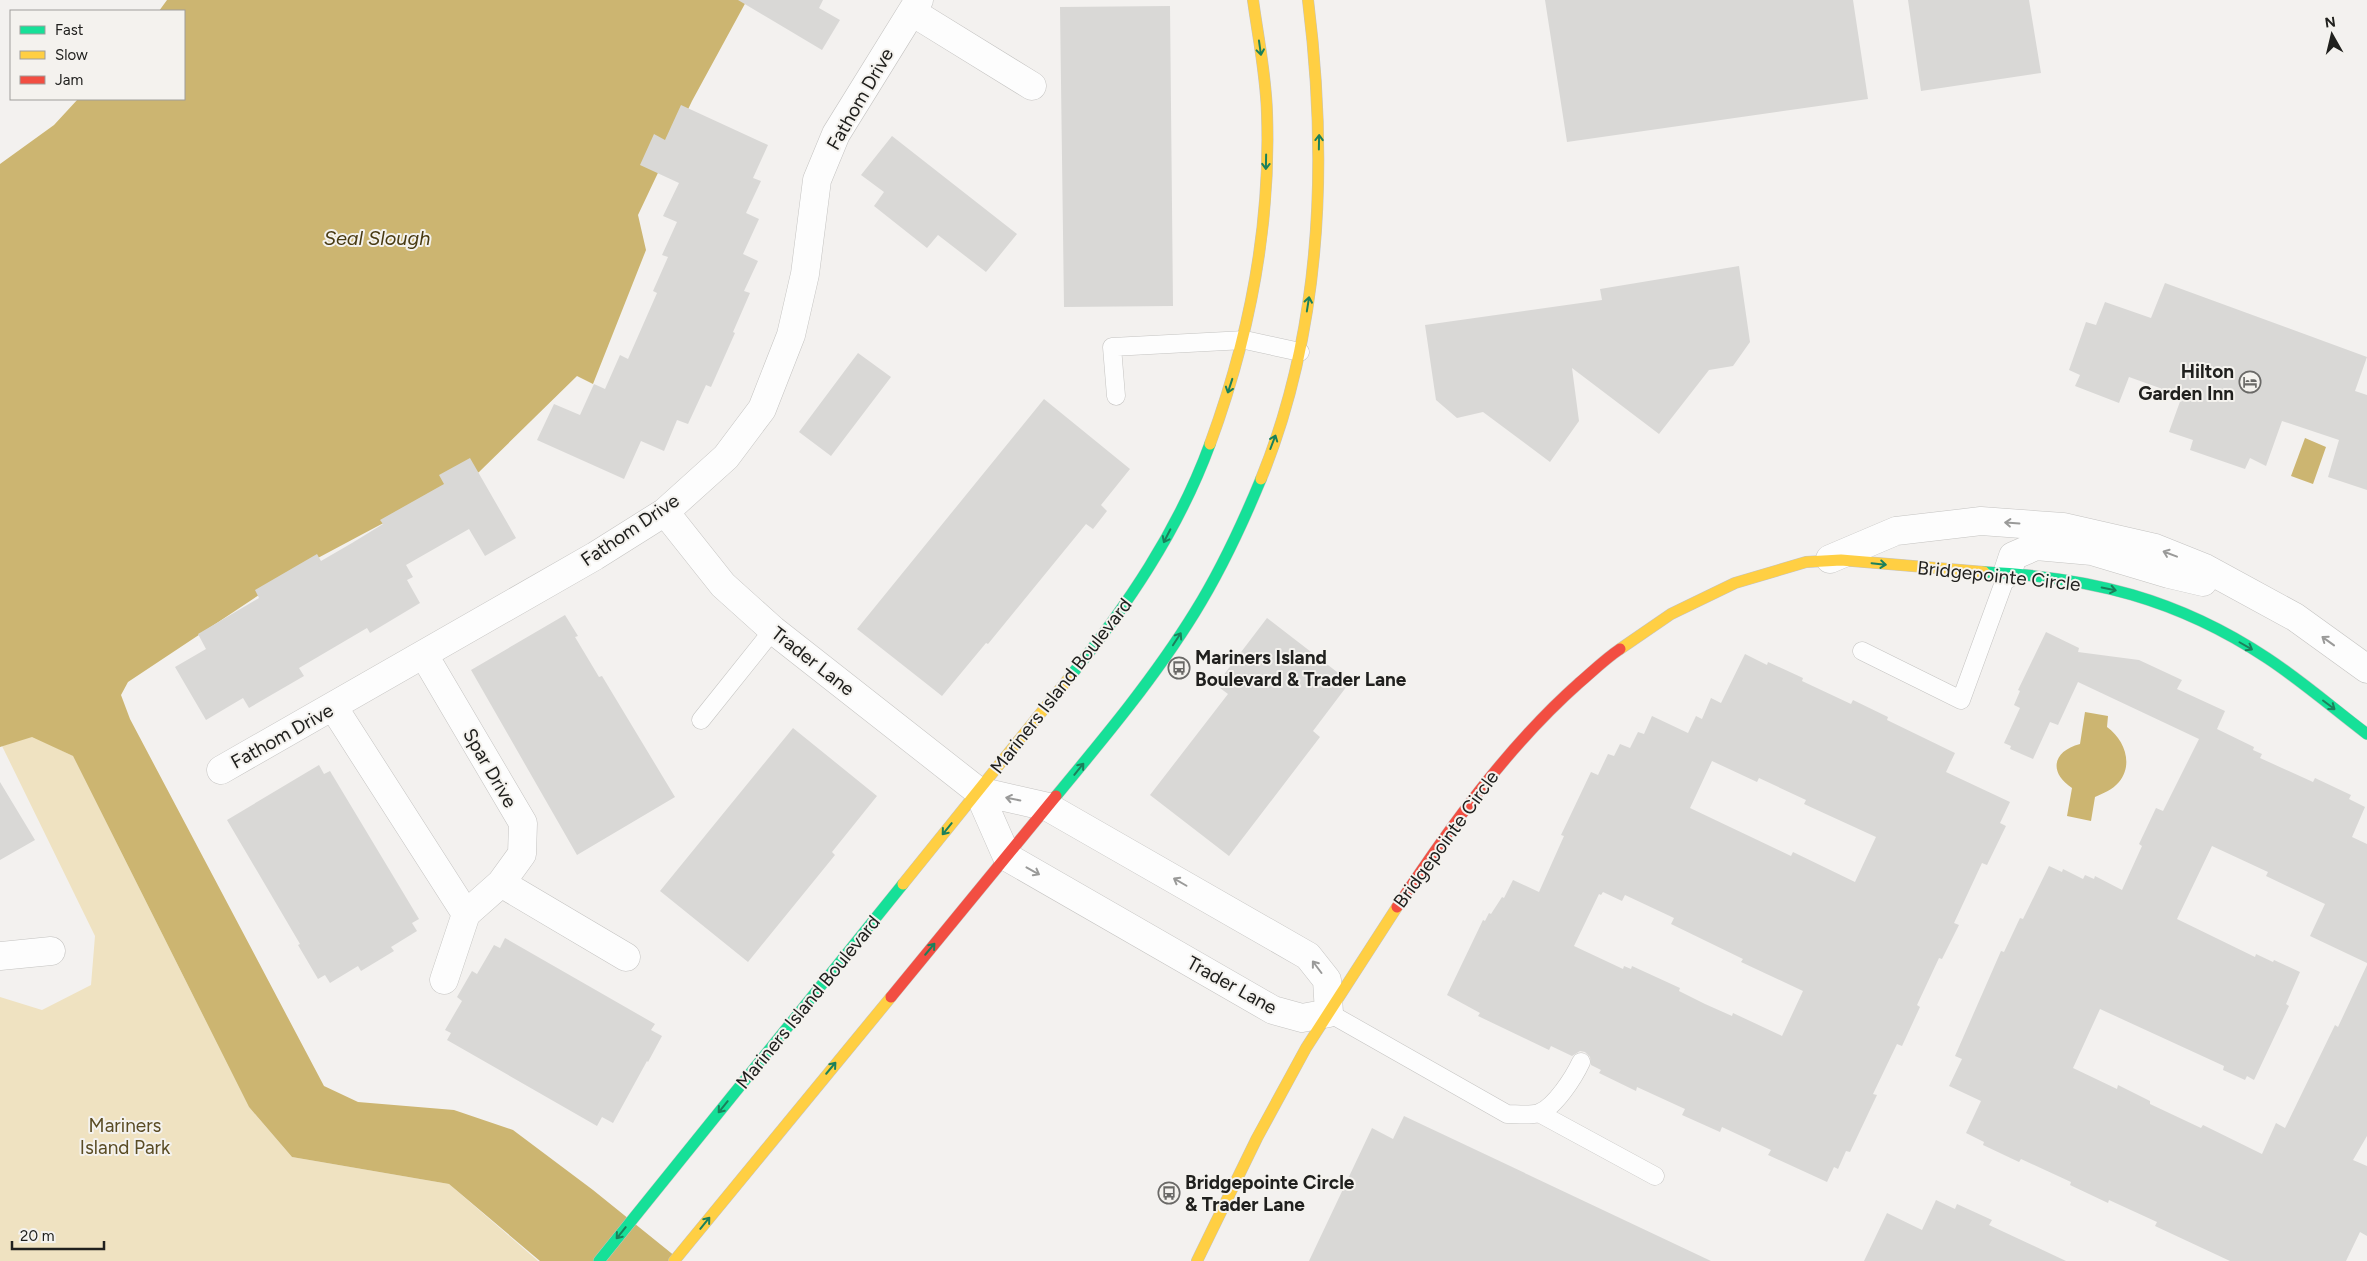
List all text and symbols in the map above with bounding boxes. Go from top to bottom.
legend [10,10,185,100]
north arrow [2307,10,2357,60]
text: N [2324,13,2337,32]
text: Fast [55,21,84,39]
one-way arrow [1255,40,1265,56]
street label: Fathom Drive [822,44,898,154]
text: Slow [55,46,88,64]
text: Jam [55,71,83,89]
one-way arrow [1314,134,1324,150]
one-way arrow [1261,154,1271,170]
water label: Seal Slough [324,226,430,250]
one-way arrow [1303,296,1313,312]
place label: Hilton Garden Inn [2138,360,2234,405]
hotel icon: Hilton Garden Inn [2238,370,2262,394]
one-way arrow [1225,378,1234,394]
one-way arrow [1269,435,1278,450]
street label: Fathom Drive [577,489,683,571]
one-way arrow [2004,519,2020,528]
one-way arrow [1162,528,1171,543]
one-way arrow [2163,549,2178,558]
street label: Bridgepointe Circle [1916,556,2082,596]
one-way arrow [1870,559,1886,569]
one-way arrow [2101,584,2117,594]
street label: Mariners Island Boulevard [985,594,1137,778]
street label: Trader Lane [767,621,859,701]
one-way arrow [1172,633,1182,647]
one-way arrow [2322,635,2335,646]
one-way arrow [2238,641,2252,651]
place label: Mariners Island Boulevard & Trader Lane [1195,646,1407,691]
bus stop icon: Mariners Island Boulevard & Trader Lane [1167,656,1191,680]
street label: Fathom Drive [227,698,337,774]
one-way arrow [2322,700,2336,710]
street label: Spar Drive [458,724,522,812]
one-way arrow [1073,762,1084,775]
street label: Bridgepointe Circle [1389,766,1503,912]
one-way arrow [1005,794,1021,803]
one-way arrow [942,823,953,836]
one-way arrow [1025,867,1040,877]
one-way arrow [1173,877,1188,886]
street label: Mariners Island Boulevard [731,911,885,1093]
one-way arrow [924,943,936,956]
street label: Trader Lane [1183,951,1281,1019]
one-way arrow [1312,960,1322,974]
one-way arrow [825,1062,836,1075]
one-way arrow [718,1100,729,1113]
park label: Mariners Island Park [80,1114,171,1159]
place label: Bridgepointe Circle & Trader Lane [1185,1171,1355,1216]
bus stop icon: Bridgepointe Circle & Trader Lane [1157,1181,1181,1205]
one-way arrow [700,1217,711,1230]
scale bar [12,1218,105,1250]
one-way arrow [616,1226,627,1239]
text: 20 m [20,1227,54,1245]

